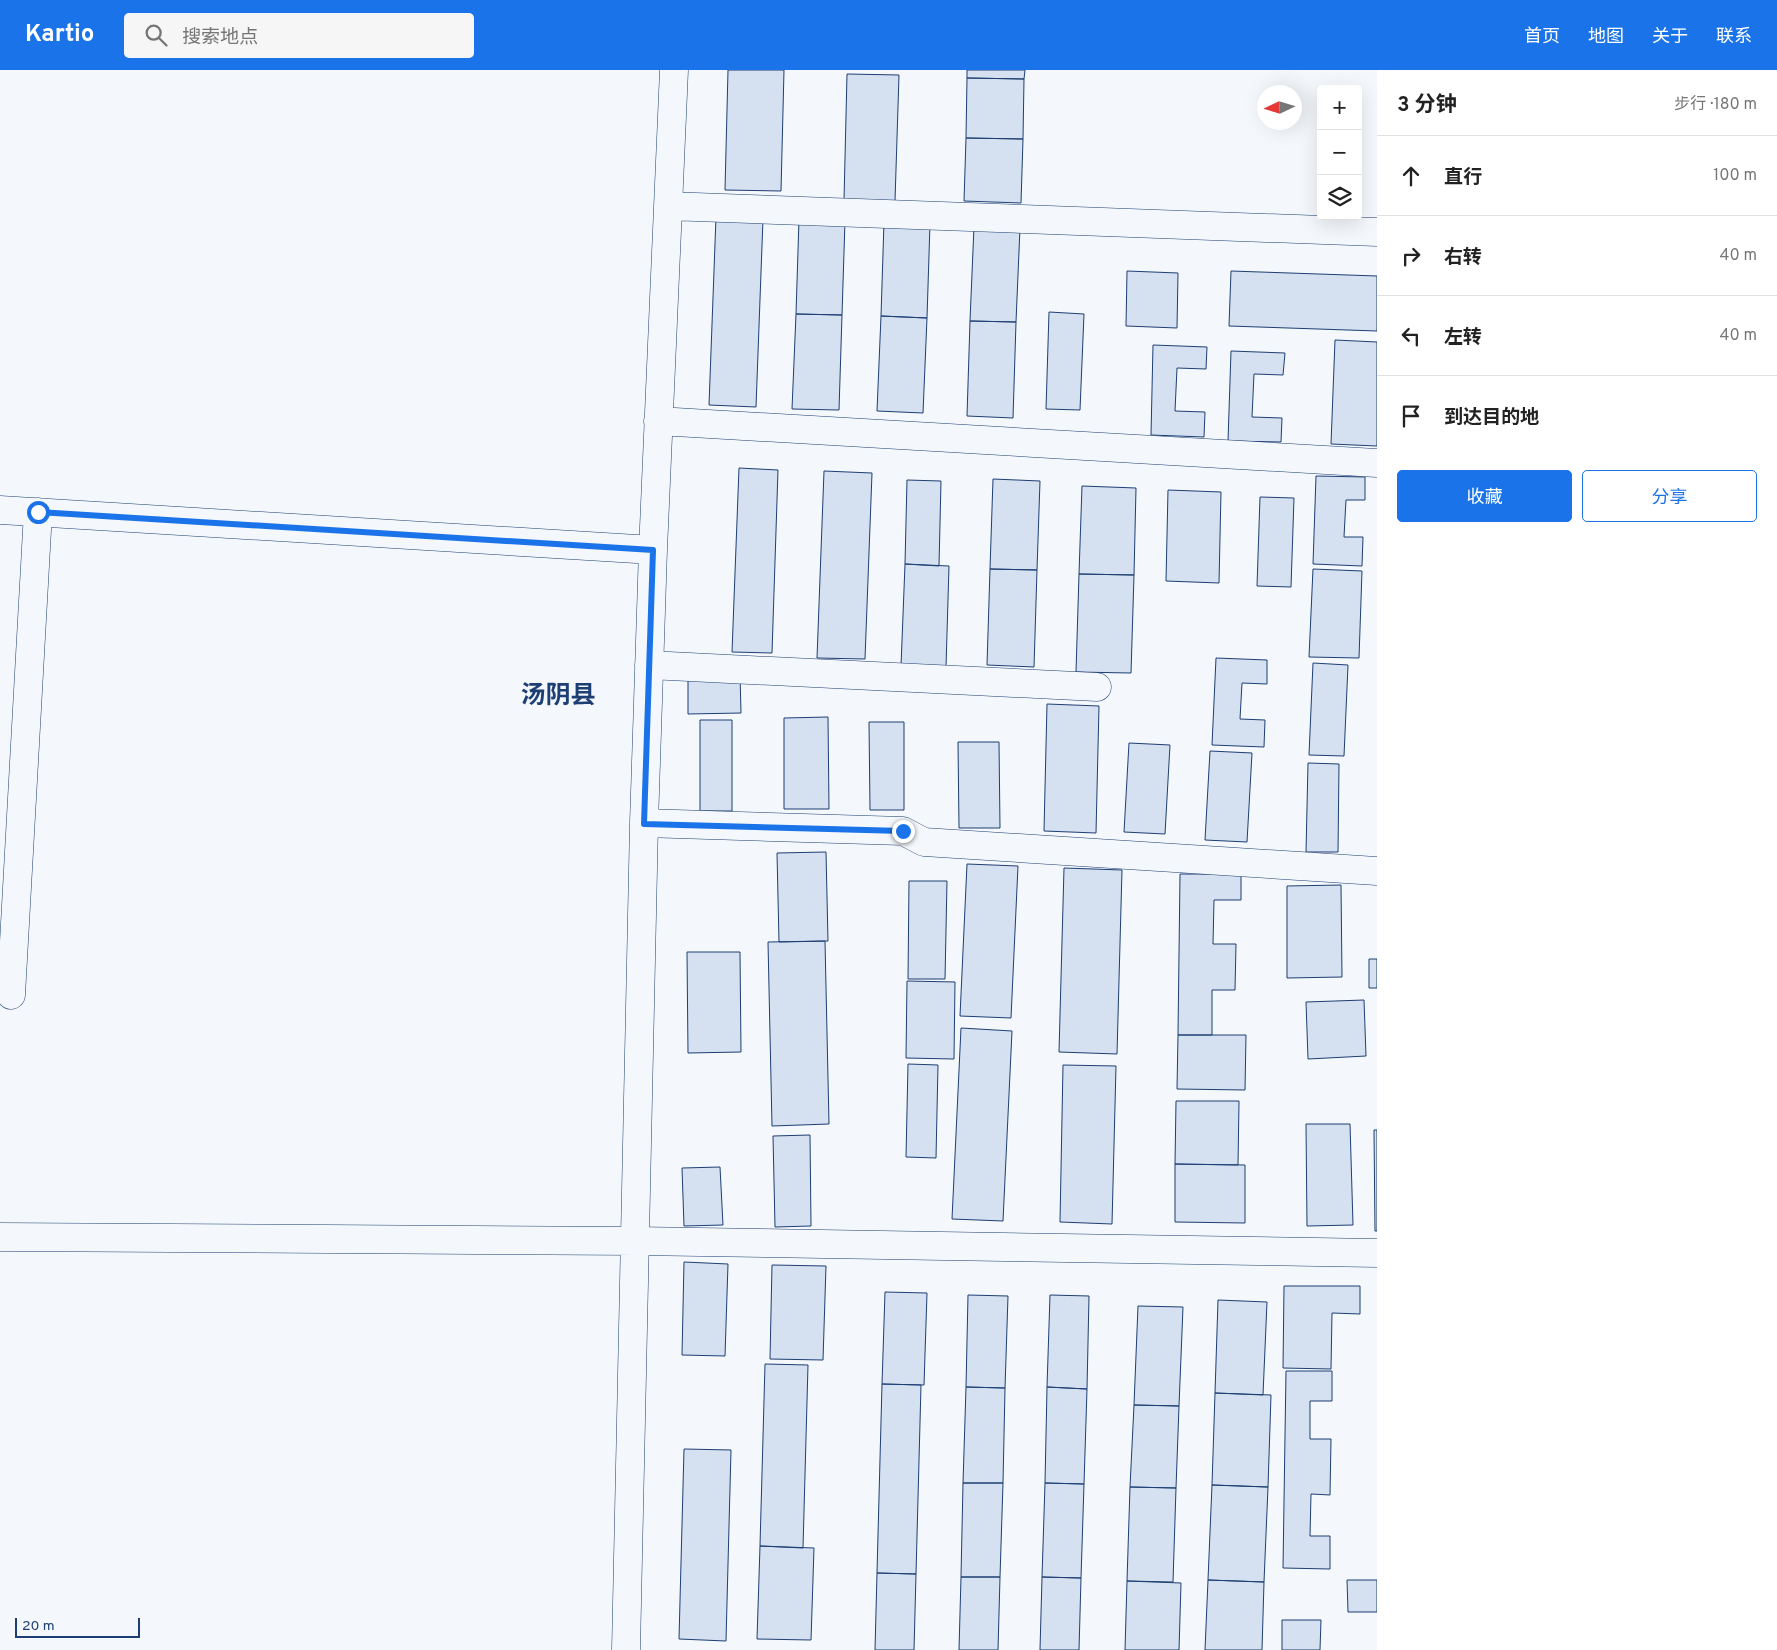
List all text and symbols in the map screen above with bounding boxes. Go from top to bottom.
search box [124,13,474,58]
text: Kartio [25,20,94,50]
icon: search [142,21,170,49]
text: 搜索地点 [182,26,258,50]
text: 首页 [1524,26,1560,49]
text: 地图 [1588,26,1624,49]
text: 关于 [1652,26,1688,49]
text: 联系 [1716,26,1752,49]
north arrow [1257,85,1302,130]
map controls [1317,85,1362,220]
button: + [1317,85,1362,130]
text: 3 分钟 [1397,92,1457,119]
text: 步行 · 180 m [1674,95,1757,115]
button: − [1317,130,1362,175]
icon: ahead [1397,162,1425,190]
text: 直行 [1444,166,1482,190]
text: 100 m [1713,166,1757,186]
button: layers [1317,175,1362,220]
icon: right [1397,242,1425,270]
text: 右转 [1444,246,1482,270]
text: 40 m [1719,246,1757,266]
icon: left [1397,322,1425,350]
text: 左转 [1444,326,1482,350]
text: 40 m [1719,326,1757,346]
icon: arrive [1397,402,1425,430]
text: 到达目的地 [1444,406,1539,430]
button: 收藏 [1397,470,1572,522]
button: 分享 [1582,470,1757,522]
route start [27,501,50,524]
district label: 汤阴县 [520,681,596,713]
route end [892,820,915,843]
scale bar [15,1615,140,1638]
text: 20 m [22,1618,55,1635]

